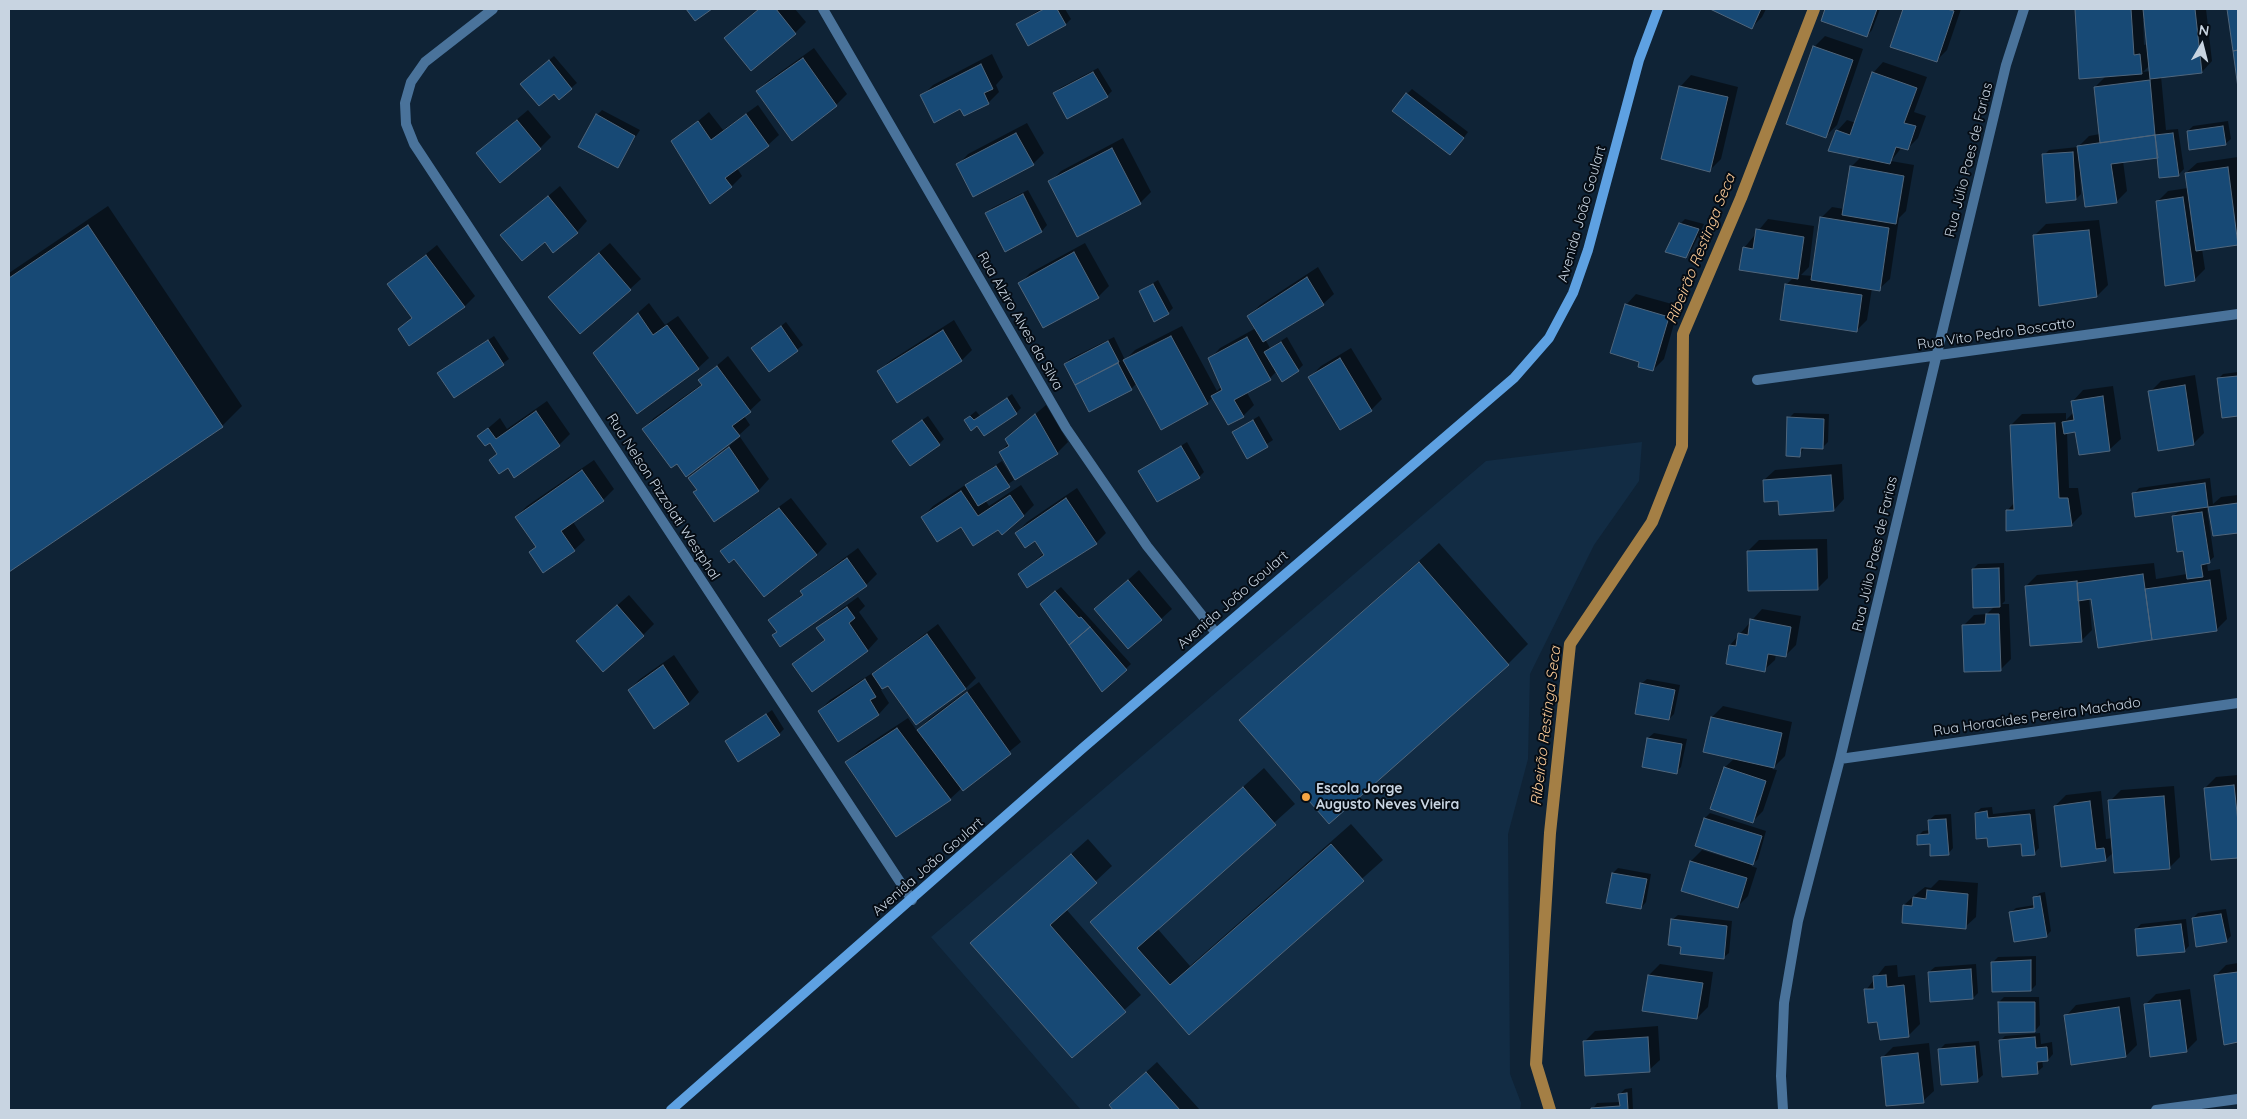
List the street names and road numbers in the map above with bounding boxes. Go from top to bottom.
street label: Rua Júlio Paes de Farias [1942,81,1996,239]
street label: Avenida João Goulart [1554,144,1610,284]
street label: Rua Alziro Alves da Silva [974,249,1066,393]
street label: Rua Vito Pedro Boscatto [1916,315,2076,353]
street label: Rua Nelson Pizzolati Westphal [603,411,723,583]
street label: Rua Júlio Paes de Farias [1849,475,1901,633]
street label: Avenida João Goulart [1174,547,1292,653]
street label: Rua Horacides Pereira Machado [1932,694,2142,740]
street label: Avenida João Goulart [869,814,987,920]

